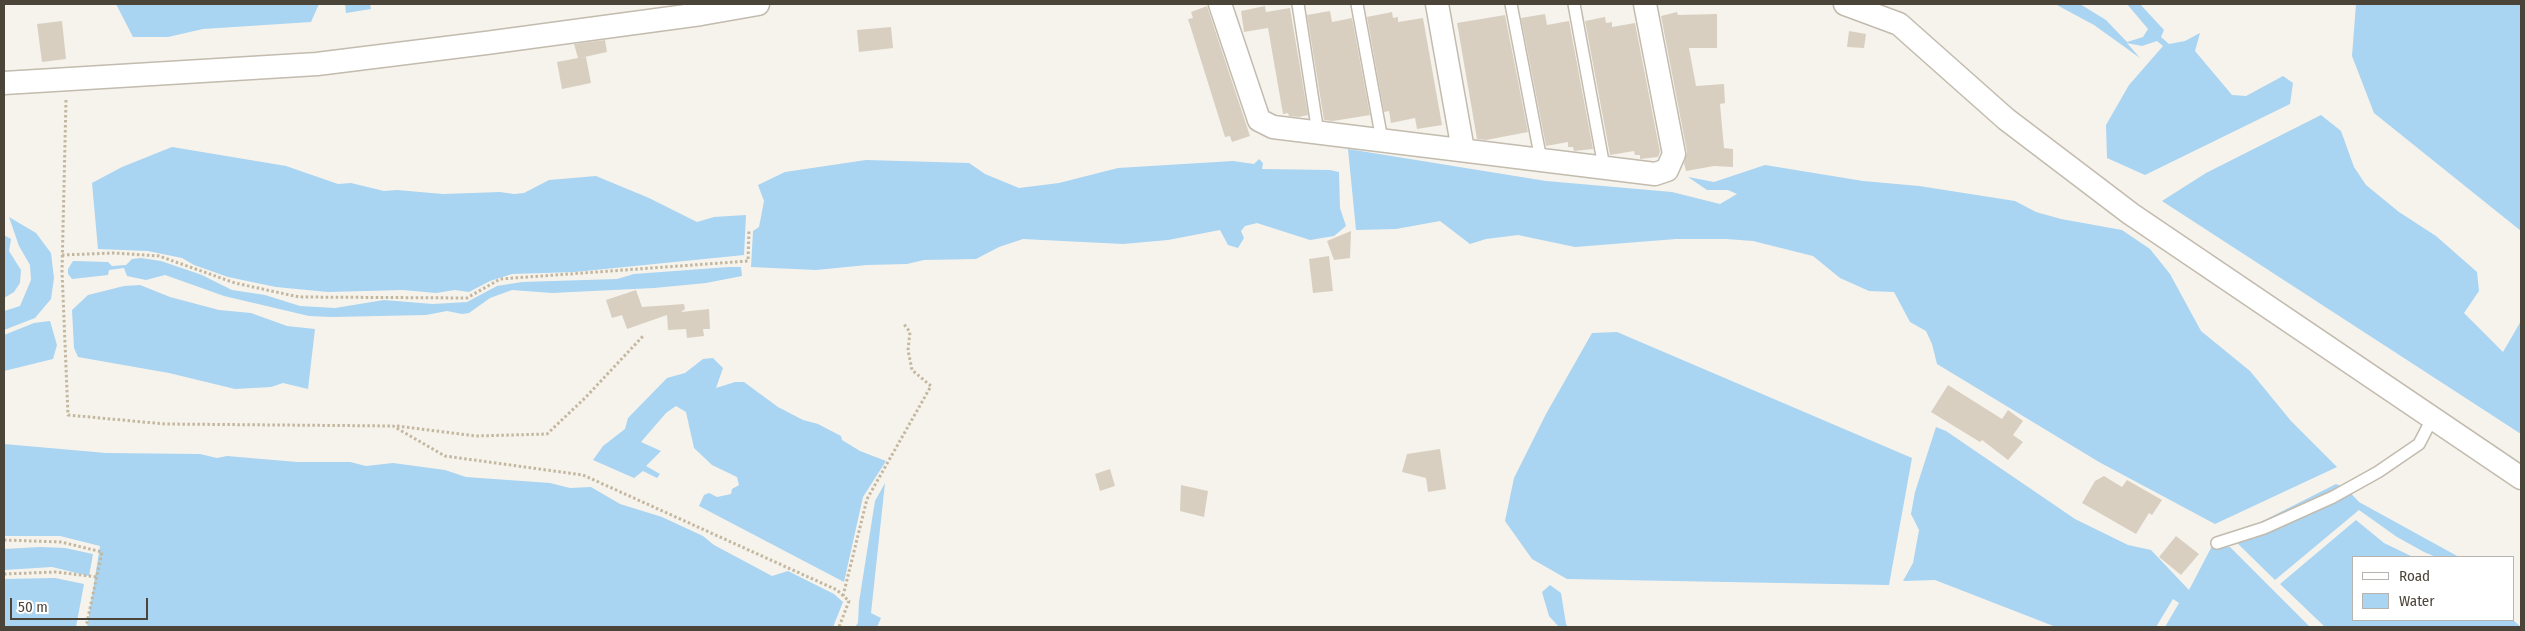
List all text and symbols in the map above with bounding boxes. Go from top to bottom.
legend [2352,556,2515,621]
text: Road [2399,567,2430,585]
scale bar [12,588,150,620]
text: Water [2399,592,2434,610]
text: 50 m [18,598,48,616]

